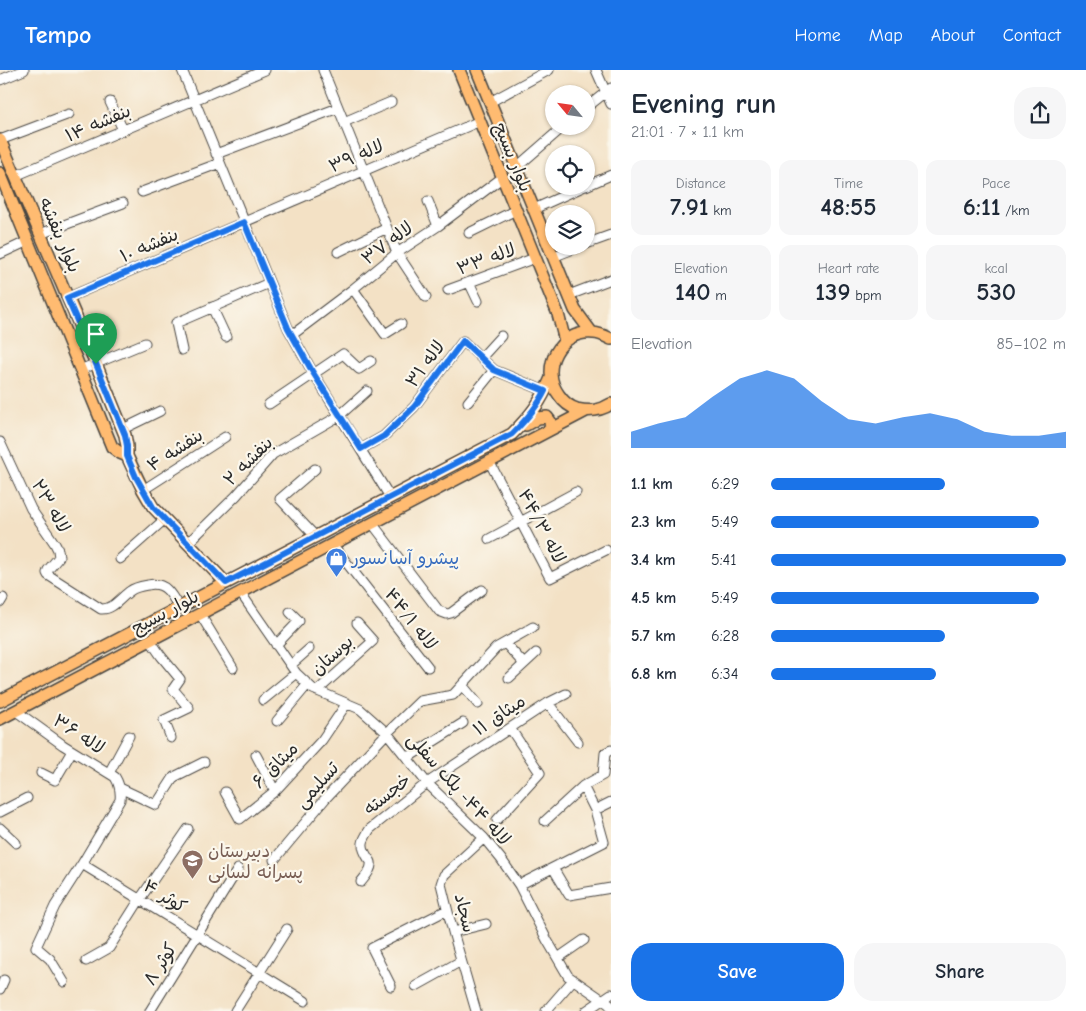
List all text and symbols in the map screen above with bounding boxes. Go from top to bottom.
text: Tempo [25,21,91,49]
text: Home [794,25,841,46]
text: Map [869,25,903,46]
text: About [931,25,975,46]
text: Contact [1003,25,1061,46]
north arrow [545,85,595,135]
map controls [545,85,595,255]
button: share [1014,87,1066,139]
text: Evening run [631,88,776,120]
street label: بنفشه ۱۴ [62,100,134,147]
street label: بلوار بسیج [488,119,536,195]
text: 21:01 · 7 × 1.1 km [631,123,744,141]
street label: لاله ۳۹ [326,136,387,177]
button: locate [545,145,595,195]
text: Distance [676,175,726,192]
text: Time [834,175,863,192]
text: Pace [982,175,1010,192]
text: 7.91 [670,192,709,221]
text: 48:55 [820,192,877,221]
text: 6:11 [963,192,1001,221]
street label: بلوار بنفشه [34,195,85,276]
text: km [709,202,732,219]
text: /km [1001,202,1030,219]
button: layers [545,205,595,255]
street label: لاله ۳۷ [358,217,417,269]
street label: بنفشه ۱۰ [117,224,182,267]
street label: لاله ۳۳ [454,239,518,280]
text: Elevation [674,260,728,277]
text: Heart rate [818,260,879,277]
text: kcal [984,260,1008,277]
text: 140 [675,277,711,306]
text: 139 [815,277,851,306]
text: 530 [976,277,1016,306]
text: m [711,287,727,304]
text: bpm [851,287,882,304]
pin [75,313,117,364]
icon: arrive [82,320,110,348]
text: Elevation [631,335,692,353]
text: 85–102 m [996,335,1066,353]
street label: لاله ۳۱ [401,337,449,392]
street label: بنفشه ۴ [143,425,207,476]
street label: بنفشه ۲ [219,432,277,490]
text: 1.1 km [631,475,673,493]
text: 6:29 [711,475,739,493]
street label: لاله ۲۳ [27,476,74,537]
street label: لاله ۴۴/۳ [513,486,570,567]
text: 2.3 km [631,513,676,531]
text: 5:49 [711,513,739,531]
shop icon: پیشرو آسانسور [324,546,348,577]
place label: پیشرو آسانسور [350,548,459,570]
text: 3.4 km [631,551,676,569]
text: 5:41 [711,551,737,569]
street label: لاله ۴۴/۱ [380,584,441,654]
street label: بلوار بسیج [128,586,203,640]
text: 4.5 km [631,589,676,607]
text: 5:49 [711,589,739,607]
text: 5.7 km [631,627,676,645]
text: 6:28 [711,627,739,645]
street label: بوستان [307,631,358,680]
text: 6.8 km [631,665,677,683]
text: 6:34 [711,665,738,683]
street label: میثاق ۱۱ [469,690,529,740]
street label: لاله ۳۶ [49,710,108,759]
street label: لاله ۴۴- پلک سفلی [402,729,515,851]
street label: میثاق ۶ [248,738,303,793]
street label: تسلیمی [291,757,344,813]
street label: خجسته [360,769,415,820]
place label: دبیرستان پسرانه لسانی [208,841,303,884]
school or university icon: دبیرستان پسرانه لسانی [180,849,204,880]
street label: کوثر ۴ [139,875,190,918]
street label: سجاد [450,891,479,935]
street label: کوثر ۸ [139,939,182,989]
button: Save [631,943,844,1001]
button: Share [854,943,1066,1001]

